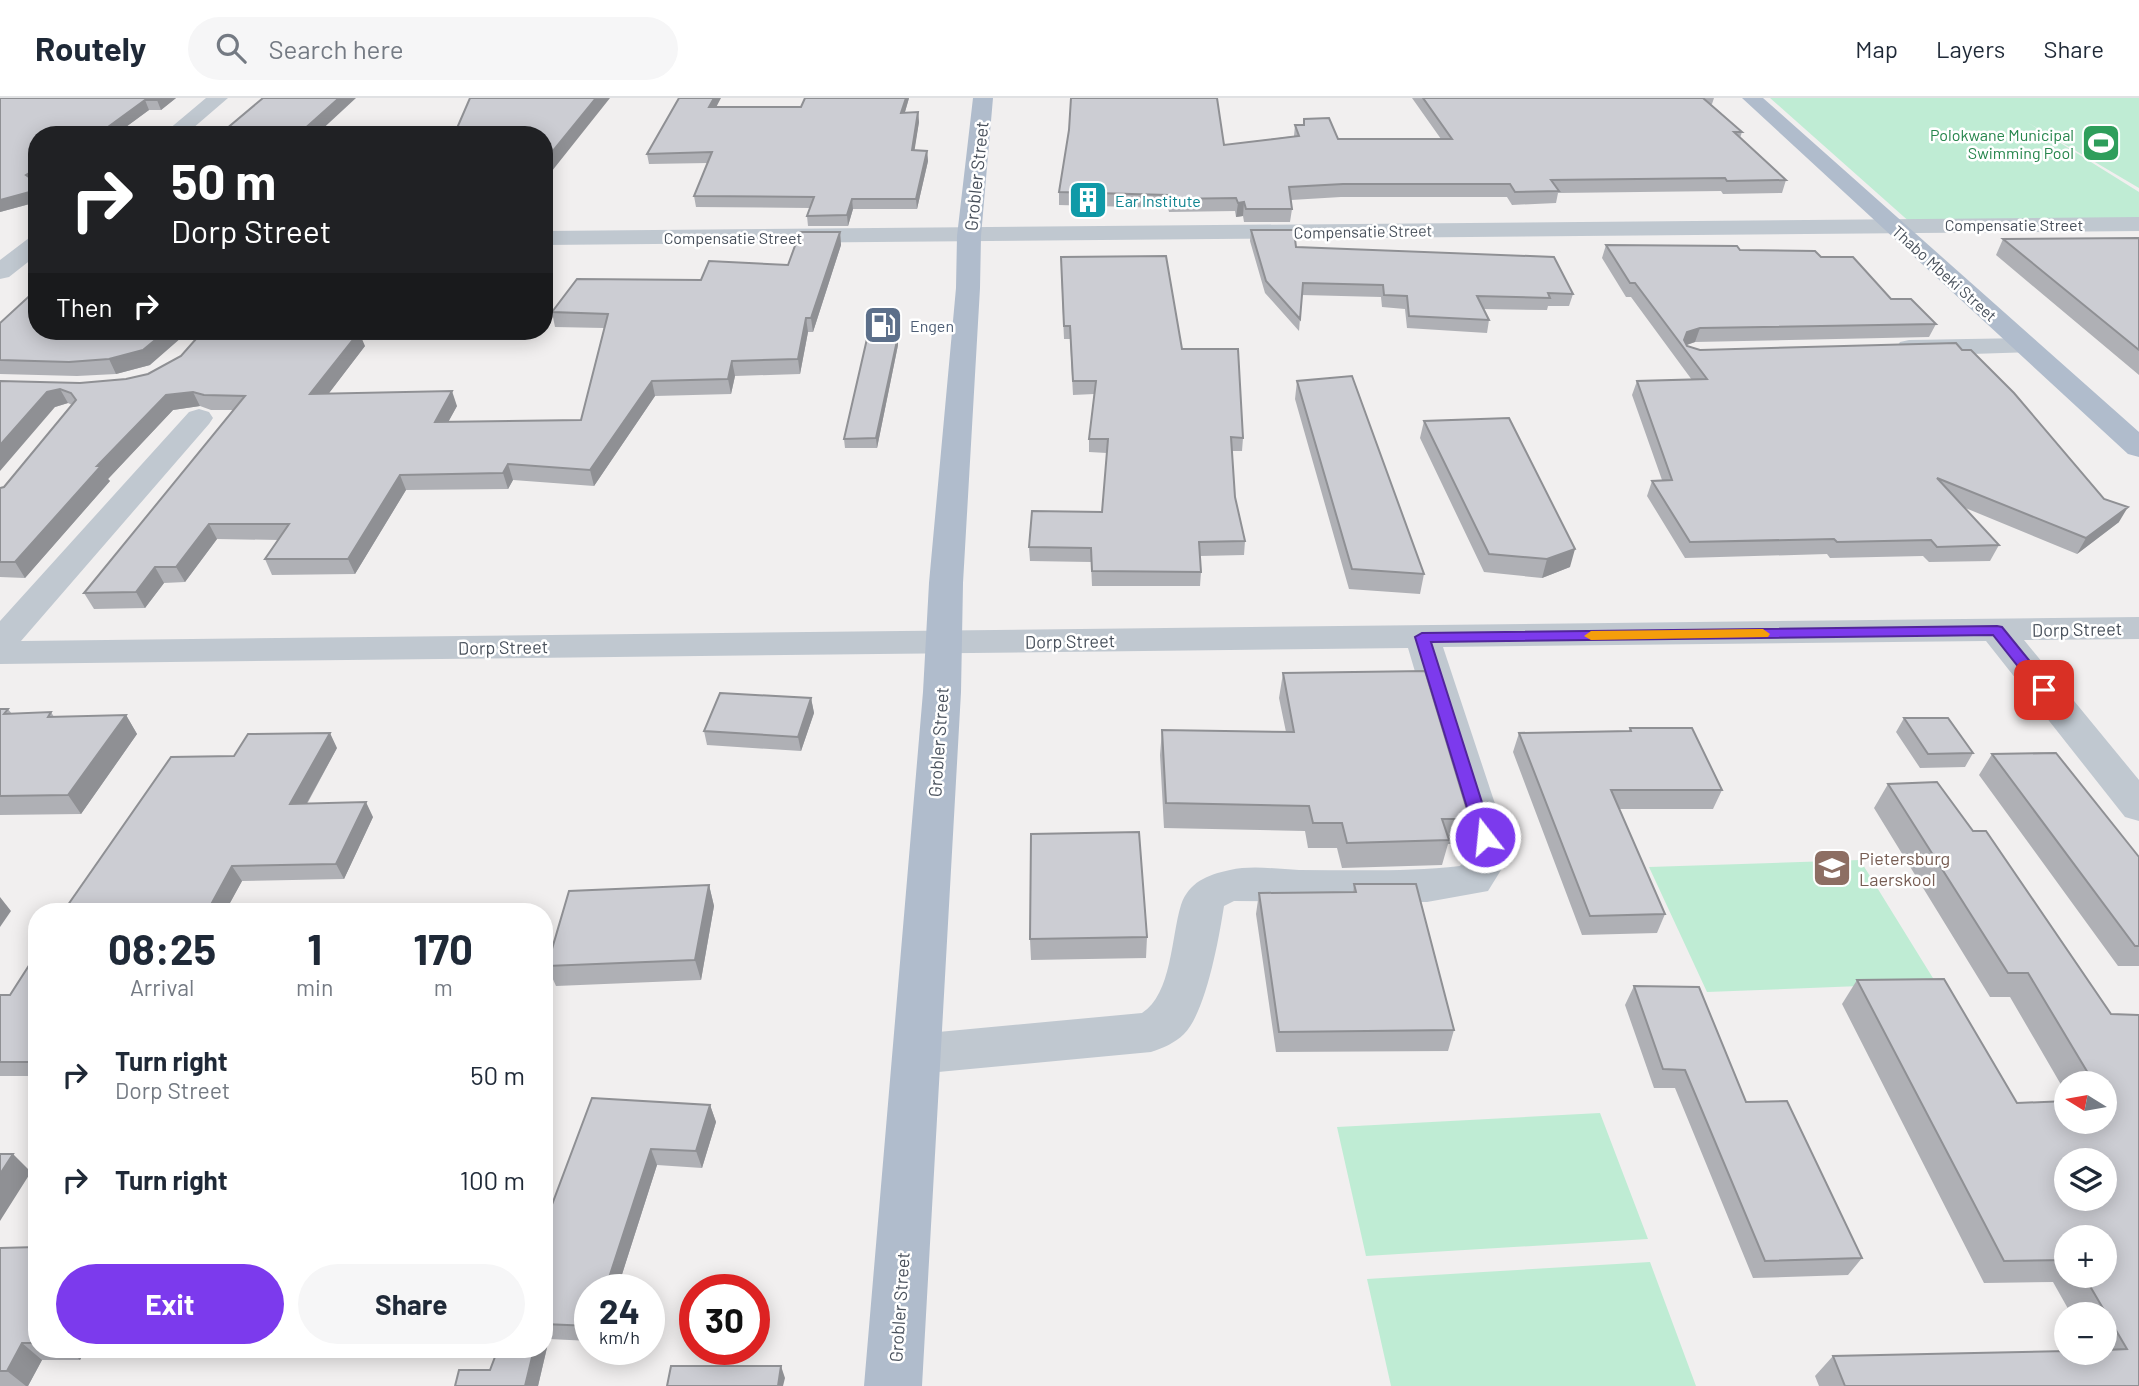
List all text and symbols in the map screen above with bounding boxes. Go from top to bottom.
search box [188,17,678,80]
text: Routely [35,28,146,68]
icon: search [212,29,250,67]
text: Search here [268,33,404,64]
text: Map [1855,34,1898,63]
text: Layers [1936,34,2005,63]
text: Share [2043,34,2104,63]
street label: Grobler Street [959,120,993,232]
sports icon: Polokwane Municipal Swimming Pool [2080,122,2122,164]
place label: Polokwane Municipal Swimming Pool [1930,125,2074,162]
text: 50 m [171,151,276,210]
icon: right [56,154,147,245]
building icon: Ear Institute [1067,179,1109,221]
place label: Ear Institute [1115,191,1201,210]
text: Dorp Street [171,211,331,249]
street label: Compensatie Street [1945,215,2083,234]
street label: Compensatie Street [1294,220,1432,242]
street label: Thabo Mbeki Street [1889,221,2001,325]
street label: Compensatie Street [664,228,802,247]
icon: right [127,287,165,325]
text: Then [56,291,113,322]
fuel station icon: Engen [862,304,904,346]
place label: Engen [910,316,954,335]
street label: Dorp Street [2032,617,2122,641]
street label: Dorp Street [1025,629,1115,653]
street label: Dorp Street [458,635,548,659]
pin [2014,660,2074,720]
icon: arrive [2025,671,2063,709]
street label: Grobler Street [923,686,953,798]
position arrow [1448,800,1522,874]
school or university icon: Pietersburg Laerskool [1811,847,1853,889]
place label: Pietersburg Laerskool [1859,847,1950,890]
text: 08:25 [108,923,216,973]
text: 1 [307,923,322,973]
text: 170 [413,923,473,973]
text: Arrival [130,973,194,1001]
text: min [296,973,333,1001]
text: m [434,973,453,1001]
text: Turn right [115,1045,228,1076]
icon: right [56,1056,94,1094]
text: 50 m [470,1059,525,1090]
north arrow [2054,1071,2118,1134]
map controls [2054,1071,2117,1365]
text: Dorp Street [115,1076,230,1104]
button: layers [2054,1148,2117,1211]
icon: right [56,1161,94,1199]
text: Turn right [115,1164,228,1195]
text: 100 m [460,1164,525,1195]
button: + [2054,1225,2117,1288]
street label: Grobler Street [884,1251,914,1363]
button: Exit [56,1264,284,1344]
button: Share [298,1264,525,1344]
speed limit sign: 30 [679,1274,770,1365]
text: 24 [599,1289,640,1331]
button: − [2054,1302,2117,1365]
text: km/h [599,1326,640,1348]

